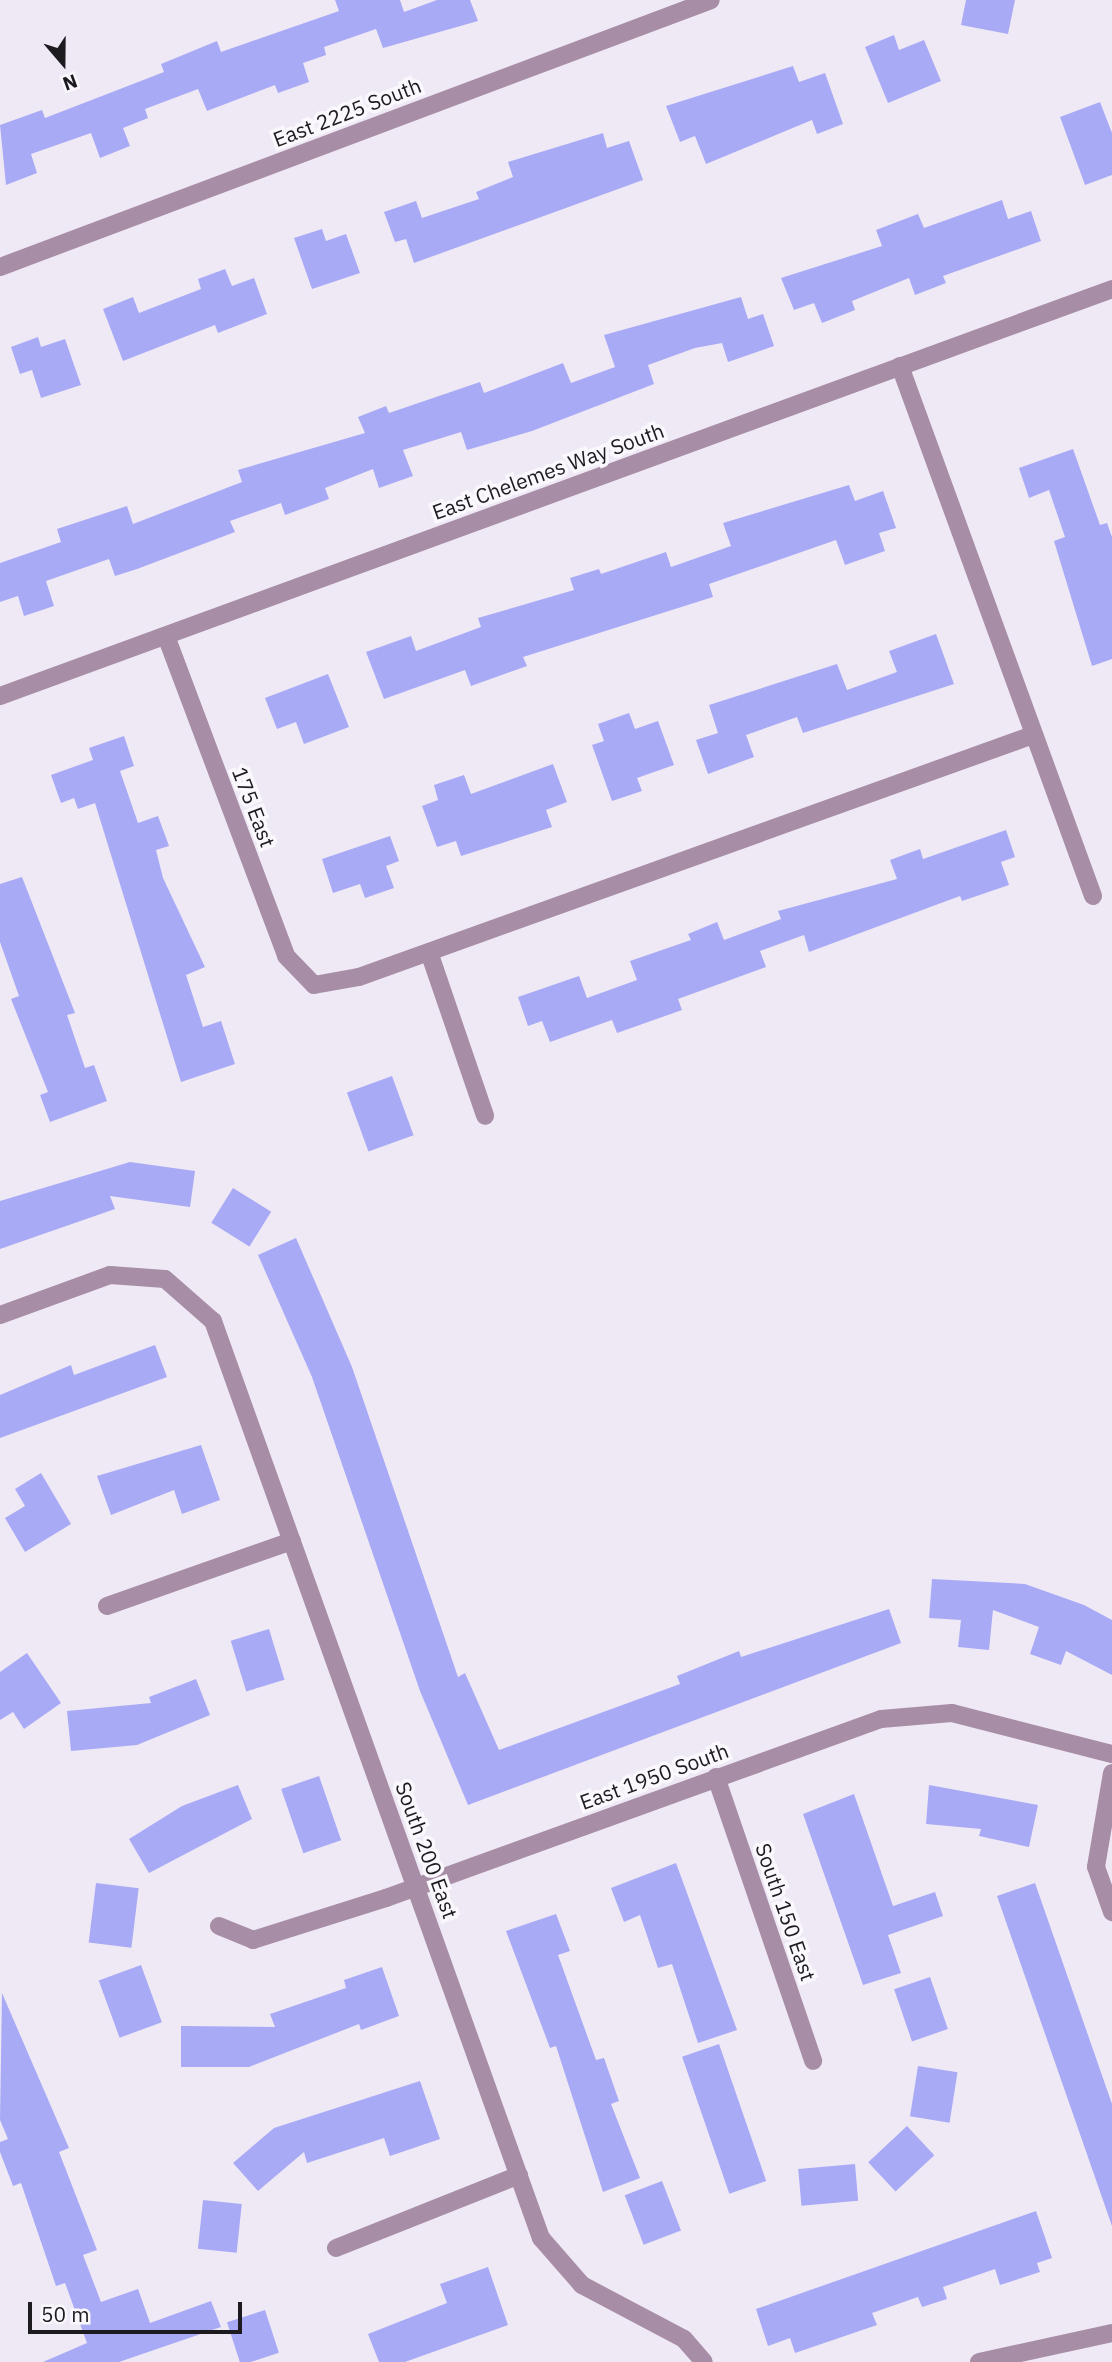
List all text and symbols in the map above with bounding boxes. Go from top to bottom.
north arrow [28,28,98,98]
text: N [60,69,81,96]
street label: East 2225 South [269,72,425,152]
street label: East Chelemes Way South [429,417,667,525]
street label: 175 East [227,763,281,851]
street label: East 1950 South [576,1737,732,1815]
street label: South 200 East [391,1778,463,1922]
street label: South 150 East [751,1840,821,1984]
scale bar [32,2288,245,2332]
text: 50 m [41,2300,90,2328]

